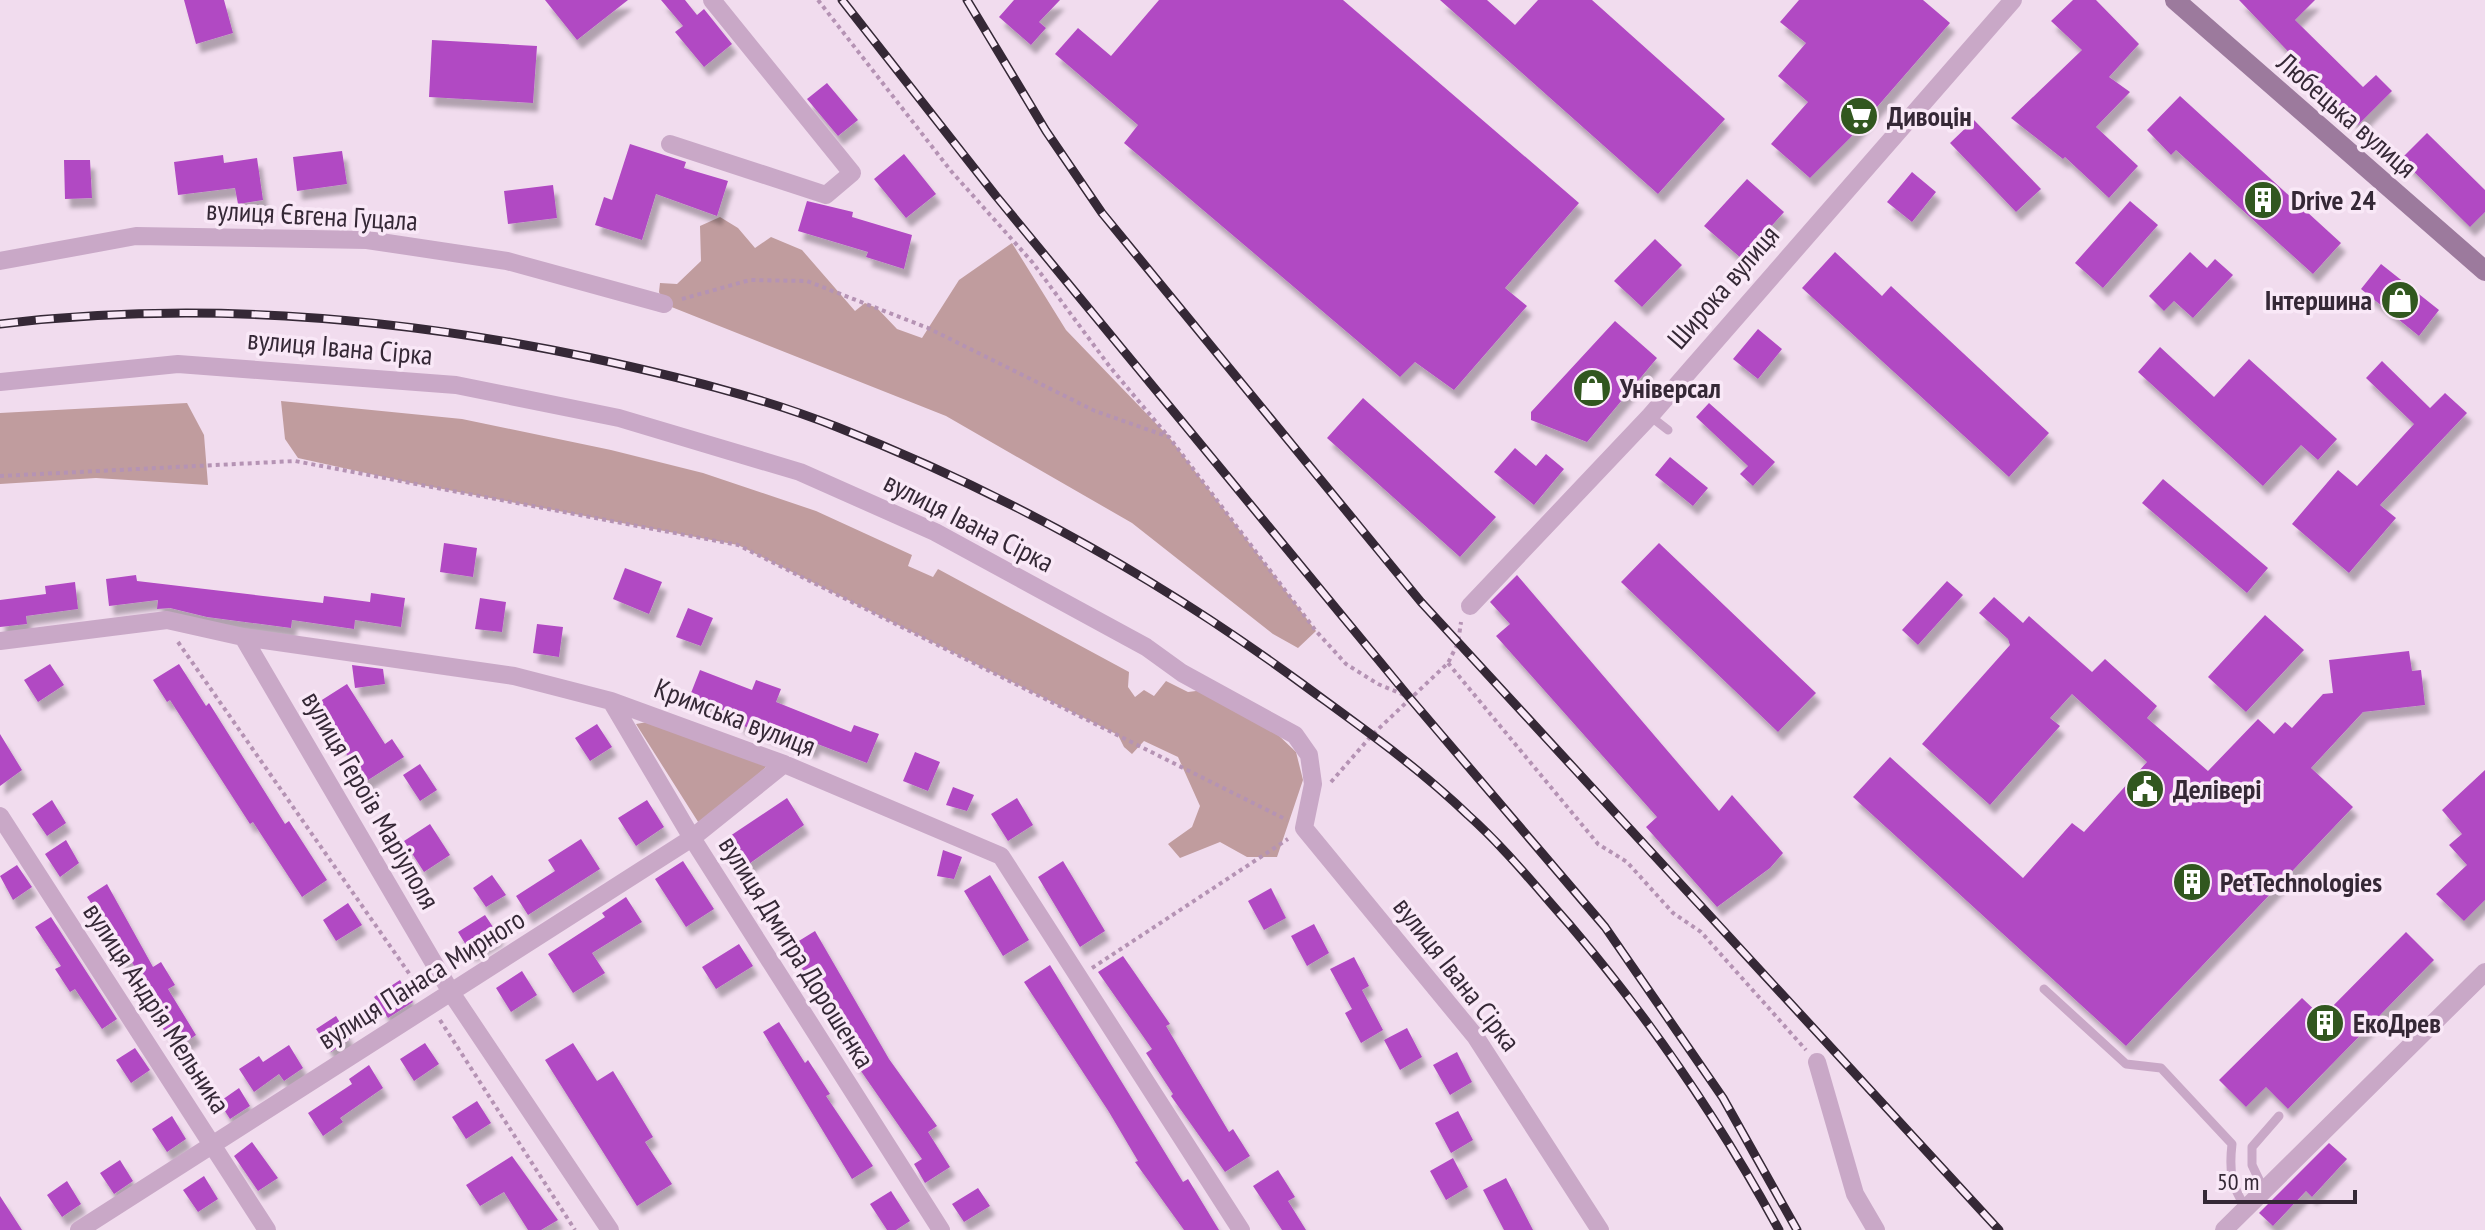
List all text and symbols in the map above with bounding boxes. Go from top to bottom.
street label: Любецька вулиця [2269,43,2425,185]
supermarket icon: Дивоцін [1838,95,1880,137]
place label: Дивоцін [1887,97,1972,134]
building icon: Drive 24 [2242,179,2284,221]
place label: Drive 24 [2291,181,2377,218]
street label: вулиця Євгена Гуцала [205,190,419,239]
street label: Широка вулиця [1659,217,1787,356]
shop icon: Інтершина [2379,279,2421,321]
place label: Інтершина [2265,281,2372,318]
street label: вулиця Івана Сірка [246,320,434,373]
shop icon: Універсал [1571,367,1613,409]
place label: Універсал [1619,369,1721,406]
street label: вулиця Івана Сірка [878,463,1060,580]
street label: Кримська вулиця [649,669,821,764]
street label: вулиця Героїв Маріуполя [294,684,449,915]
public building icon: Делівері [2124,768,2166,810]
place label: Делівері [2173,770,2262,807]
street label: вулиця Дмитра Дорошенка [711,829,884,1075]
building icon: PetTechnologies [2171,861,2213,903]
place label: PetTechnologies [2220,863,2382,900]
street label: вулиця Івана Сірка [1386,889,1529,1058]
street label: вулиця Андрія Мельника [76,895,239,1120]
street label: вулиця Панаса Мирного [310,900,531,1057]
building icon: ЕкоДрев [2304,1002,2346,1044]
place label: ЕкоДрев [2353,1004,2441,1041]
scale bar [2205,1154,2355,1204]
text: 50 m [2217,1166,2259,1197]

